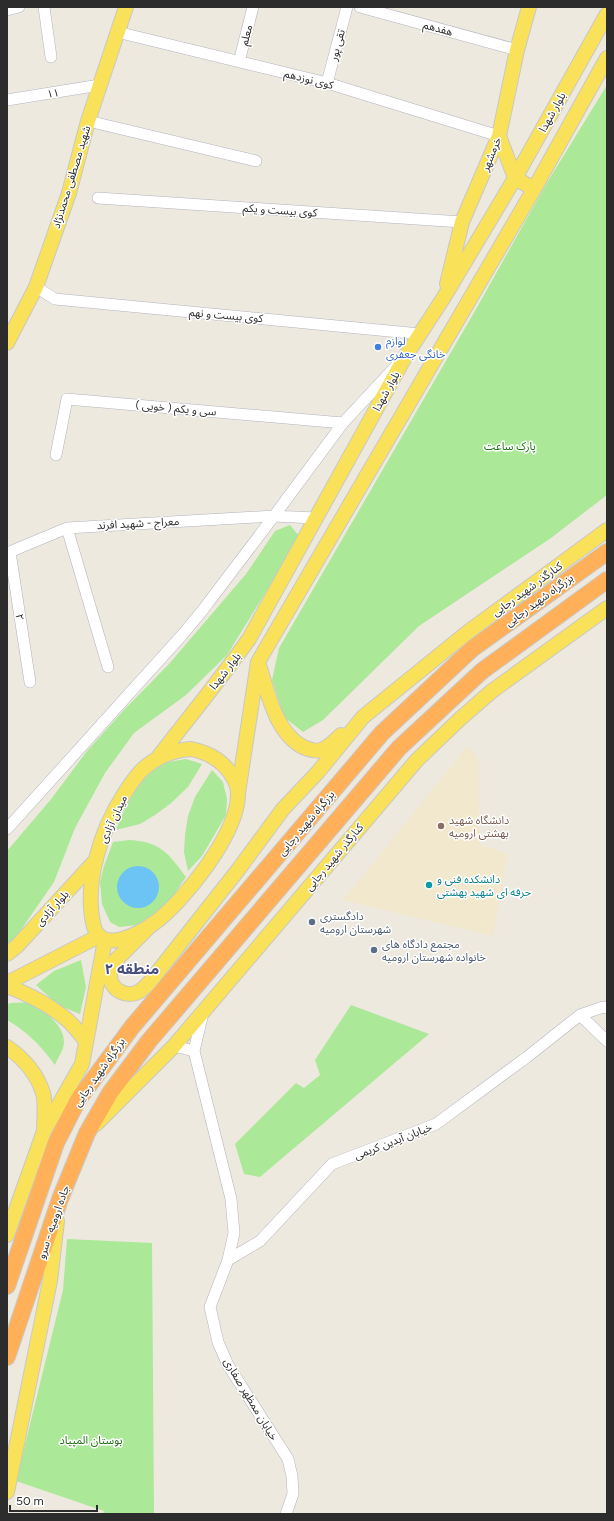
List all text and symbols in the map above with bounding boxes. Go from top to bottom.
street label: هفدهم [421,18,454,41]
street label: معلم [238,23,257,47]
street label: تقی پور [327,28,349,64]
street label: کوی نوزدهم [282,67,335,94]
street label: ۱۱ [46,86,60,101]
street label: بلوار شهدا [536,90,569,134]
street label: شهید مصطفی محمدنژاد [50,124,94,230]
street label: خرمشهر [478,135,504,174]
street label: کوی بیست و یکم [242,201,318,222]
street label: کوی بیست و نهم [188,306,264,327]
place label: لوازم خانگی جعفری [386,335,446,361]
marker: لوازم خانگی جعفری [373,342,383,352]
street label: بلوار شهدا [370,369,403,413]
street label: سی و یکم ( خویی ) [135,398,217,421]
park label: پارک ساعت [484,440,536,454]
street label: معراج - شهید افرند [96,515,180,533]
street label: کنارگذر شهید رجایی [490,559,565,619]
street label: بزرگراه شهید رجایی [503,571,576,629]
street label: ۲ [13,613,26,621]
street label: بلوار شهدا [207,650,244,692]
street label: بزرگراه شهید رجایی [275,788,337,859]
street label: میدان آزادی [97,793,130,845]
place label: دانشگاه شهید بهشتی ارومیه [449,814,509,840]
street label: کنارگذر شهید رجایی [302,821,367,894]
marker: دانشگاه شهید بهشتی ارومیه [436,821,446,831]
place label: دانشکده فنی و حرفه ای شهید بهشتی [437,873,532,899]
marker: دانشکده فنی و حرفه ای شهید بهشتی [424,880,434,890]
street label: بلوار آزادی [33,888,72,929]
place label: دادگستری شهرستان ارومیه [320,910,392,936]
marker: دادگستری شهرستان ارومیه [307,917,317,927]
place label: مجتمع دادگاه های خانواده شهرستان ارومیه [382,938,487,964]
marker: مجتمع دادگاه های خانواده شهرستان ارومیه [369,945,379,955]
district label: منطقه ۲ [105,960,159,978]
street label: بزرگراه شهید رجایی [71,1035,128,1109]
street label: خیابان آیدین کریمی [352,1120,434,1162]
street label: جاده ارومیه - سرو [35,1183,72,1261]
street label: خیابان ممظهر صفاری [221,1356,281,1443]
park label: بوستان المپیاد [60,1434,122,1448]
scale bar [10,1487,97,1513]
text: 50 m [16,1494,44,1508]

